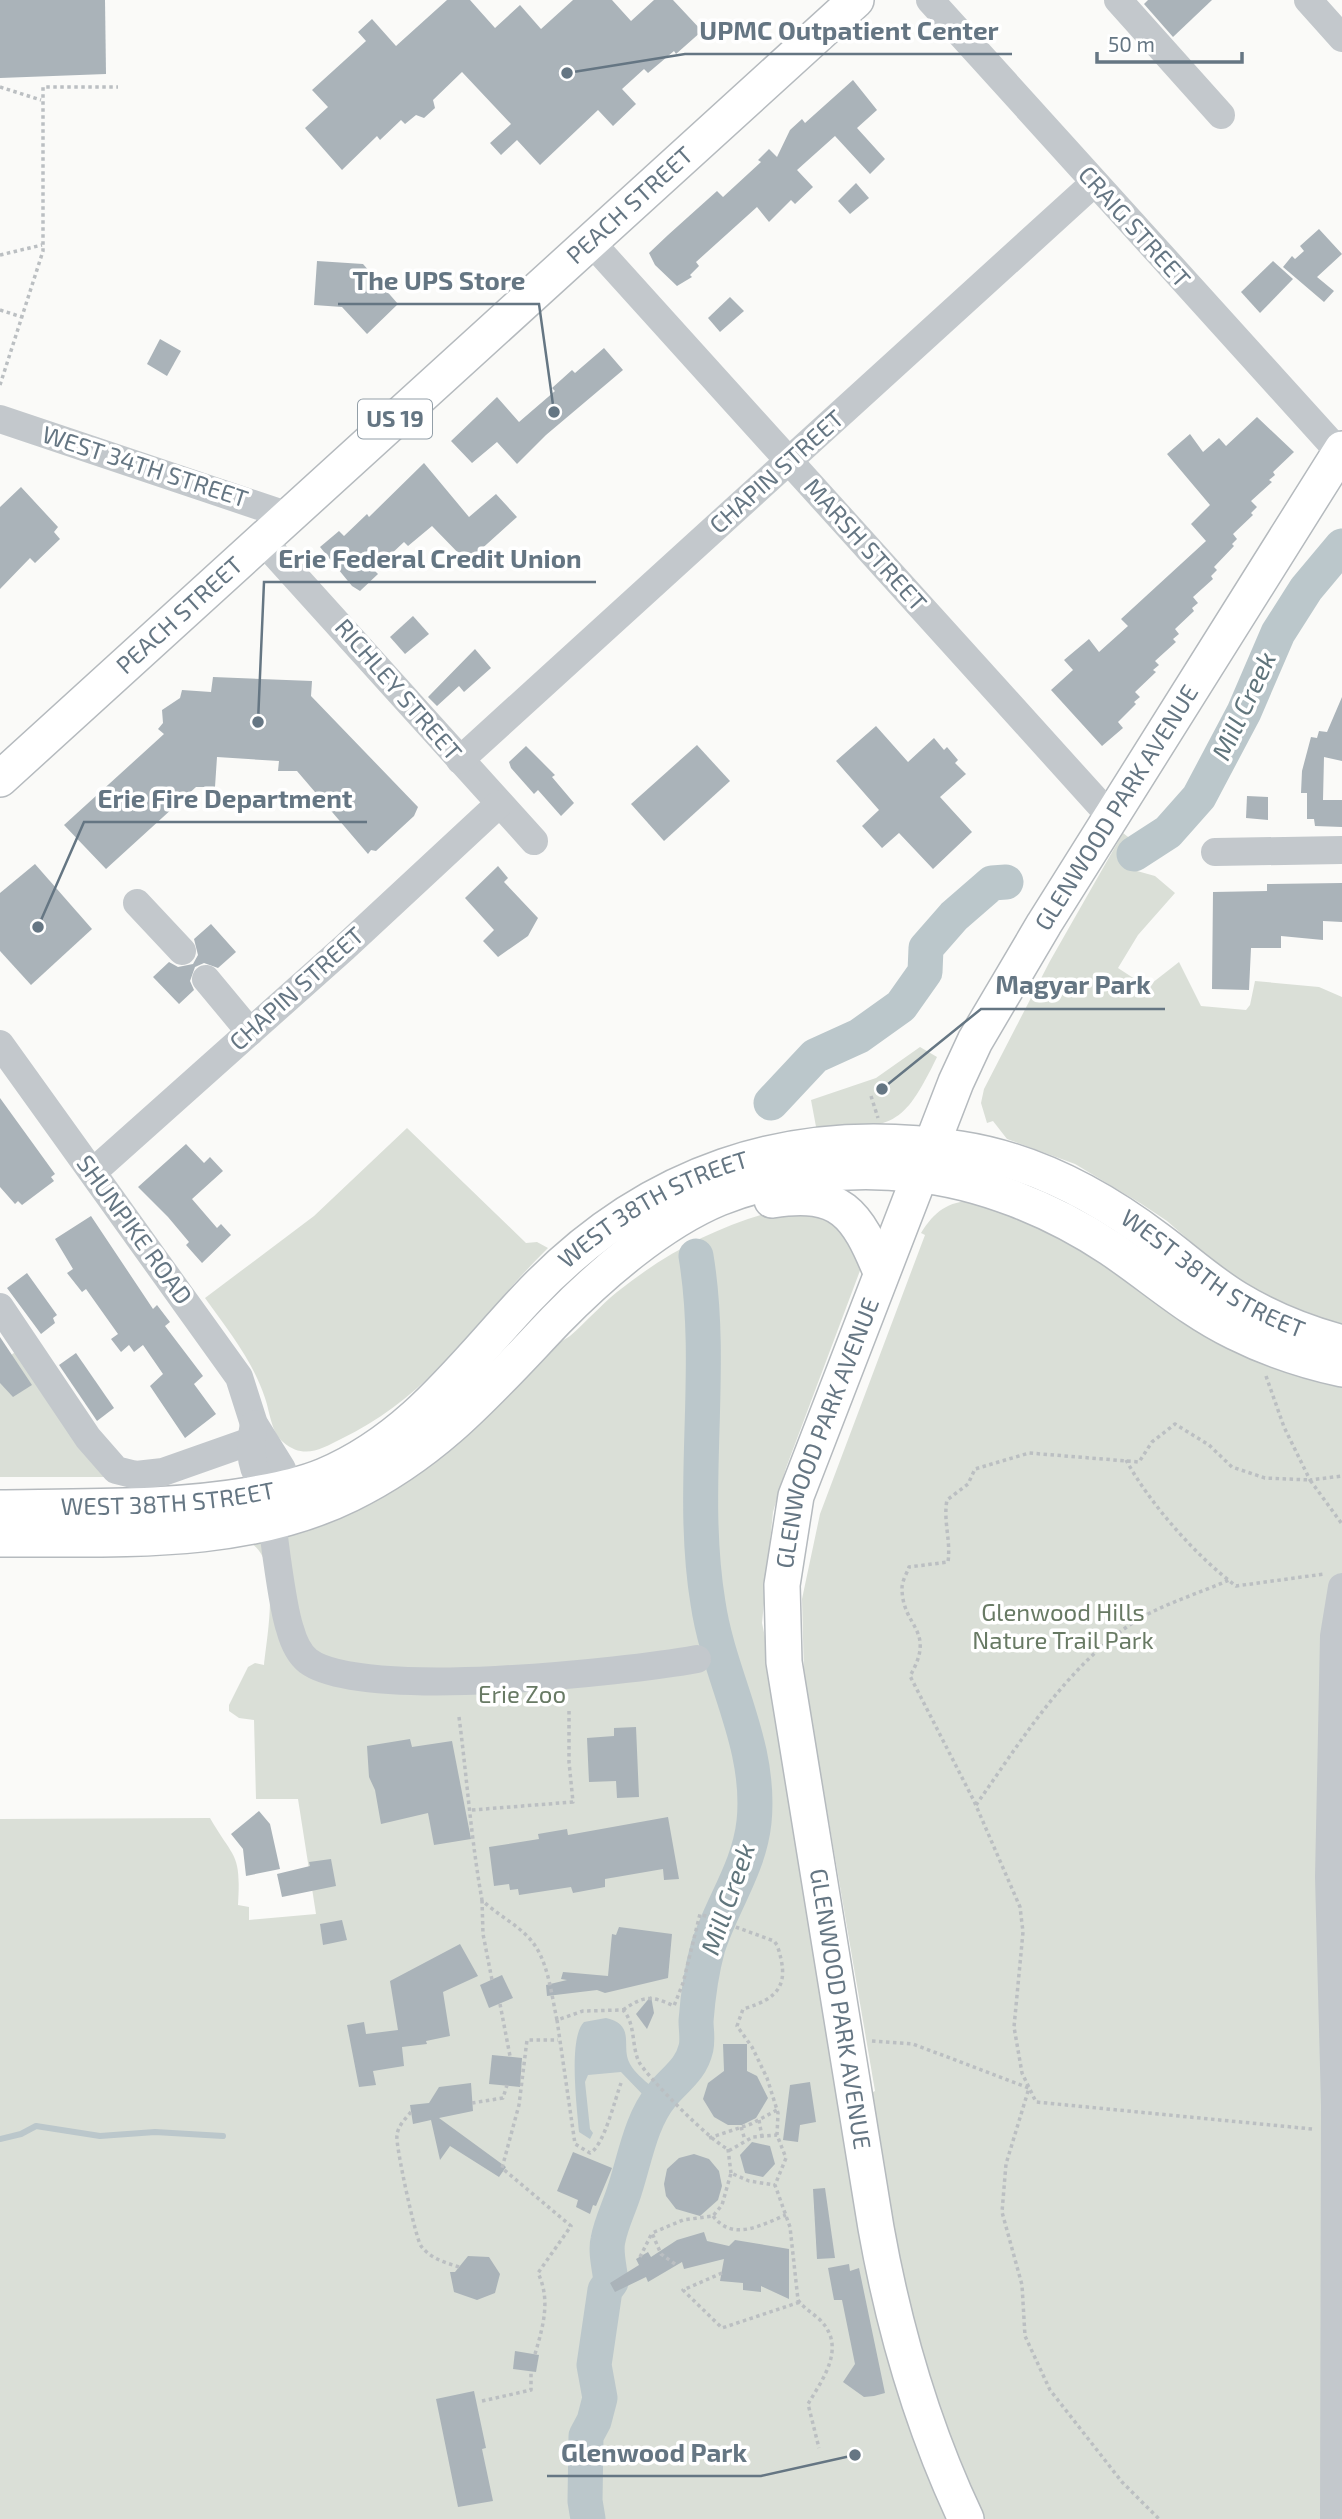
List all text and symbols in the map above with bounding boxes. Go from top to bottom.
callout: UPMC Outpatient Center [685,7,1012,54]
text: UPMC Outpatient Center [699,14,999,45]
scale bar [1097,21,1242,65]
text: 50 m [1108,31,1155,56]
street label: PEACH STREET [560,140,698,269]
street label: CRAIG STREET [1073,159,1197,293]
callout: The UPS Store [338,257,539,304]
text: The UPS Store [352,264,526,295]
road number: US 19 [358,400,432,438]
street label: CHAPIN STREET [703,403,849,539]
street label: WEST 34TH STREET [39,419,252,513]
street label: MARSH STREET [799,472,933,616]
callout: Erie Federal Credit Union [264,535,596,582]
text: Erie Federal Credit Union [278,542,582,573]
street label: PEACH STREET [110,550,248,679]
street label: RICHLEY STREET [330,612,469,766]
water label: Mill Creek [1204,646,1281,764]
street label: GLENWOOD PARK AVENUE [1028,679,1203,935]
callout: Erie Fire Department [84,775,367,822]
text: Erie Fire Department [98,782,353,813]
street label: CHAPIN STREET [223,920,369,1056]
callout: Magyar Park [981,962,1165,1009]
text: Magyar Park [995,968,1151,1000]
street label: WEST 38TH STREET [551,1144,751,1273]
street label: SHUNPIKE ROAD [71,1149,199,1309]
street label: WEST 38TH STREET [1116,1202,1309,1343]
street label: GLENWOOD PARK AVENUE [769,1293,884,1570]
street label: WEST 38TH STREET [60,1475,277,1520]
park label: Glenwood Hills Nature Trail Park [972,1597,1154,1654]
park label: Erie Zoo [478,1679,566,1708]
water label: Mill Creek [693,1839,760,1958]
street label: GLENWOOD PARK AVENUE [805,1866,878,2151]
callout: Glenwood Park [547,2429,761,2476]
text: Glenwood Park [561,2436,747,2467]

